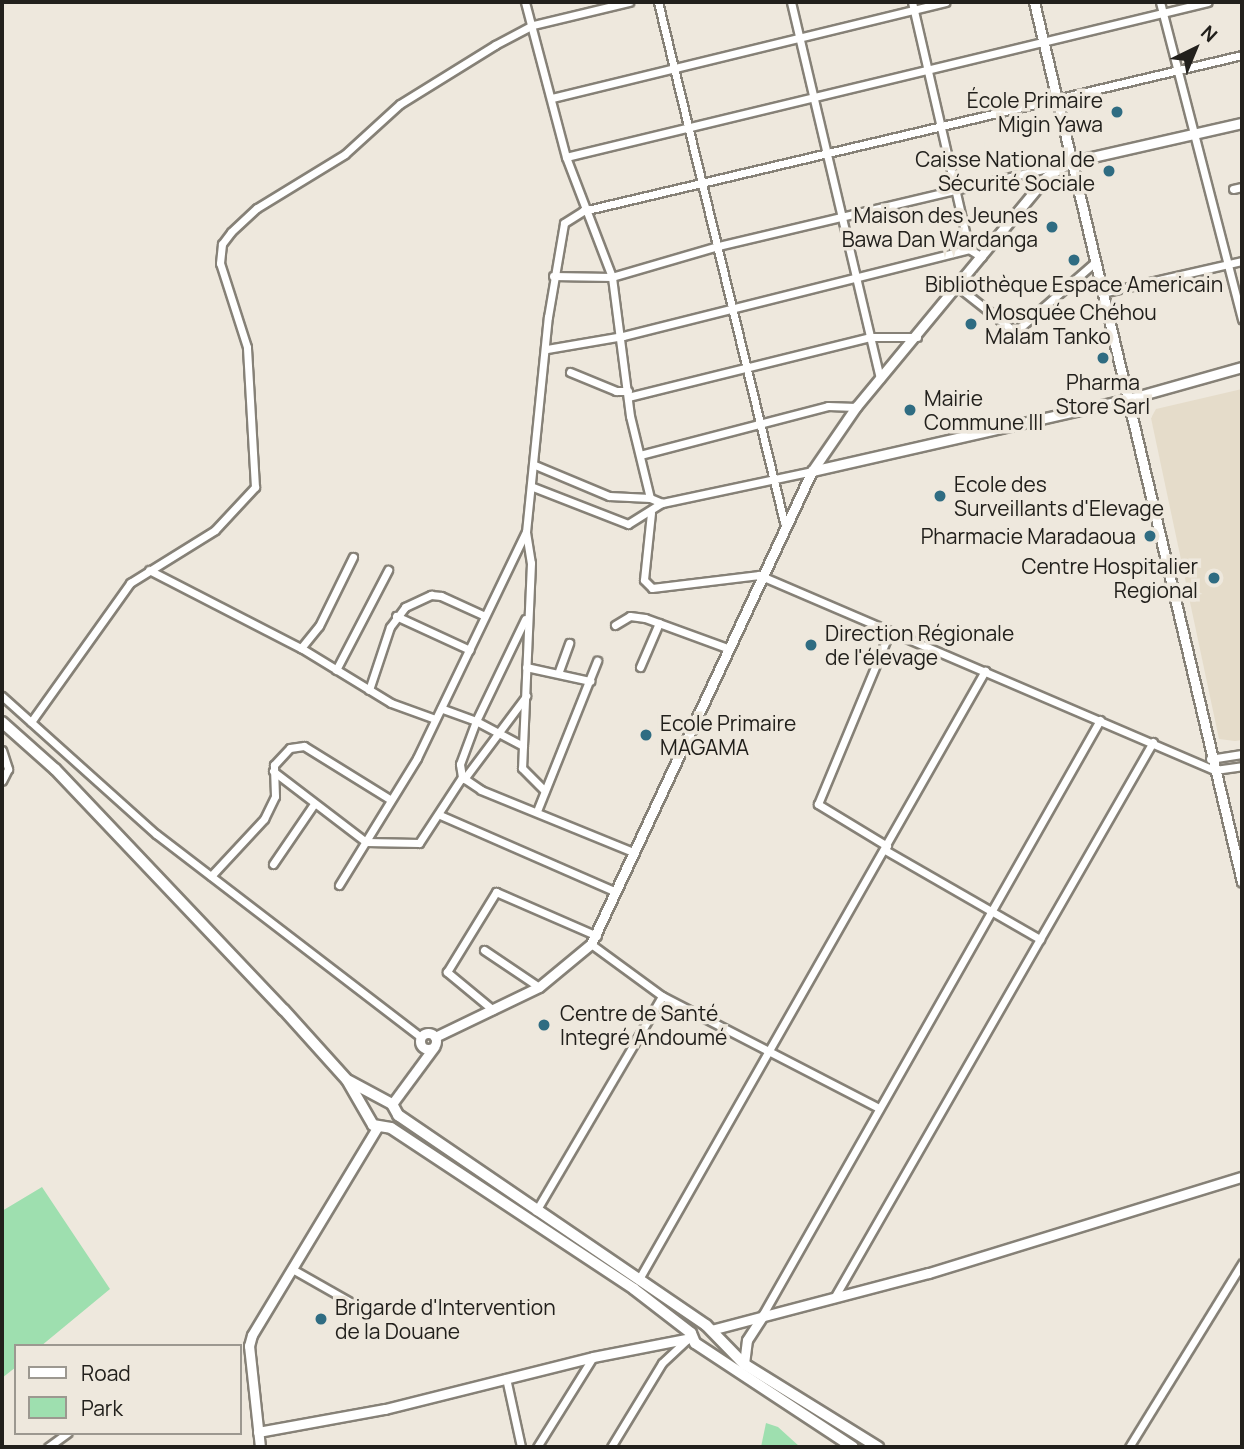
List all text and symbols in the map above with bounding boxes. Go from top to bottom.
north arrow [1160,14,1230,84]
text: N [1195,19,1223,48]
place label: École Primaire Migin Yawa [967,87,1103,137]
marker: École Primaire Migin Yawa [1109,104,1125,120]
place label: Caisse National de Sécurité Sociale [915,146,1095,196]
marker: Caisse National de Sécurité Sociale [1101,163,1117,179]
place label: Maison des Jeunes Bawa Dan Wardanga [842,202,1038,252]
marker: Maison des Jeunes Bawa Dan Wardanga [1044,219,1060,235]
marker: Bibliothèque Espace Americain [1066,252,1082,268]
place label: Bibliothèque Espace Americain [925,271,1223,297]
place label: Mosquée Chéhou Malam Tanko [985,299,1157,349]
marker: Mosquée Chéhou Malam Tanko [963,316,979,332]
marker: Pharma Store Sarl [1095,350,1111,366]
place label: Pharma Store Sarl [1056,369,1150,419]
place label: Mairie Commune III [924,385,1043,435]
marker: Mairie Commune III [902,402,918,418]
place label: Ecole des Surveillants d'Elevage [954,471,1164,521]
marker: Ecole des Surveillants d'Elevage [932,488,948,504]
place label: Pharmacie Maradaoua [921,523,1136,549]
marker: Pharmacie Maradaoua [1142,528,1158,544]
place label: Centre Hospitalier Regional [1022,553,1198,603]
marker: Centre Hospitalier Regional [1204,568,1224,588]
place label: Direction Régionale de l'élevage [825,620,1014,670]
marker: Direction Régionale de l'élevage [803,637,819,653]
place label: Ecole Primaire MAGAMA [660,710,796,760]
marker: Ecole Primaire MAGAMA [638,727,654,743]
place label: Centre de Santé Integré Andoumé [560,1000,727,1050]
marker: Centre de Santé Integré Andoumé [534,1015,554,1035]
place label: Brigarde d'Intervention de la Douane [335,1294,556,1344]
marker: Brigarde d'Intervention de la Douane [313,1311,329,1327]
legend [14,1344,242,1435]
text: Road [81,1359,131,1387]
text: Park [81,1394,123,1422]

